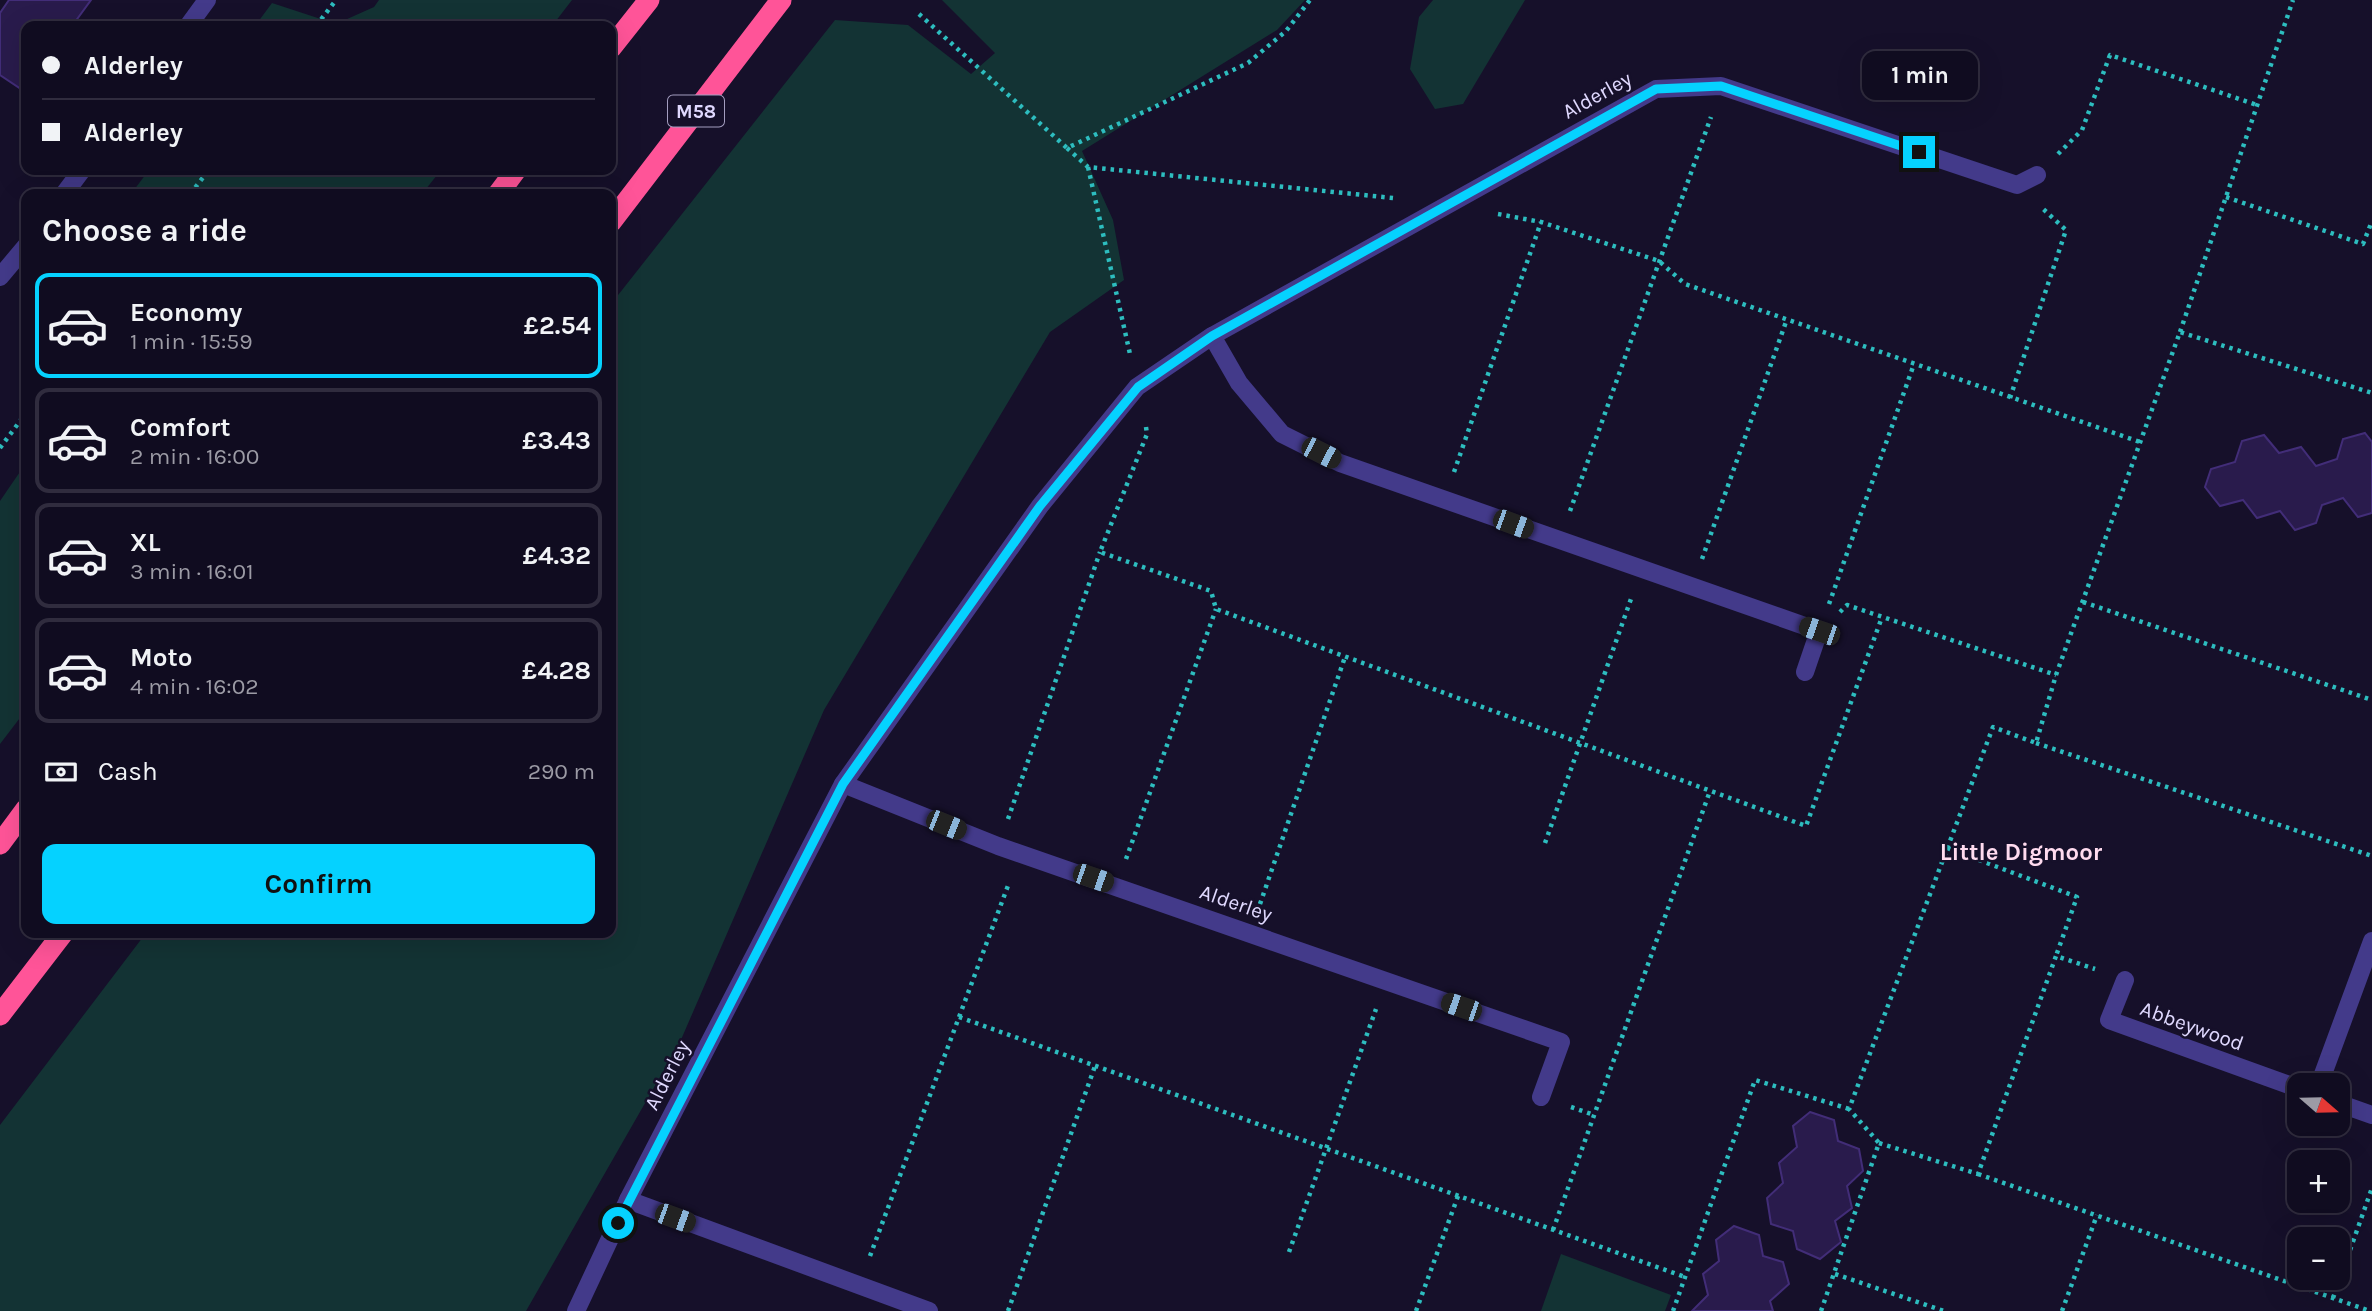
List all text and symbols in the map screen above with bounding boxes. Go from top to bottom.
text: Alderley [84,50,183,81]
callout: 1 min [1861,51,1977,100]
text: 1 min [1891,62,1949,89]
street label: Alderley [1558,66,1636,124]
road number: M58 [668,96,724,127]
text: Alderley [84,117,183,148]
route end [1903,136,1935,168]
text: Choose a ride [42,212,247,249]
icon: car [46,294,109,357]
text: Economy [130,297,242,328]
text: £2.54 [523,310,591,341]
text: 1 min · 15:59 [130,328,253,355]
icon: car [46,409,109,472]
text: Comfort [130,412,231,443]
text: £3.43 [522,425,591,456]
car [1298,434,1345,472]
text: 2 min · 16:00 [130,443,259,470]
car [1490,507,1537,541]
icon: car [46,524,109,587]
text: XL [130,527,161,558]
text: £4.32 [522,540,591,571]
text: 3 min · 16:01 [130,558,254,585]
car [1796,614,1843,648]
icon: car [46,639,109,702]
text: Moto [130,642,192,673]
text: £4.28 [522,655,591,686]
text: 4 min · 16:02 [130,673,259,700]
icon: cash [42,753,80,791]
text: Cash [98,756,158,787]
text: 290 m [528,758,595,785]
car [923,807,970,843]
district label: Little Digmoor [1940,838,2103,866]
button: Confirm [42,844,595,924]
car [1070,861,1117,895]
street label: Alderley [1197,879,1276,927]
car [1438,990,1485,1024]
street label: Abbeywood [2137,996,2247,1056]
street label: Alderley [639,1036,695,1114]
north arrow [2287,1073,2350,1136]
map controls [2287,1073,2350,1290]
button: + [2287,1150,2350,1213]
car [652,1201,699,1235]
route start [602,1207,634,1239]
button: − [2287,1227,2350,1290]

